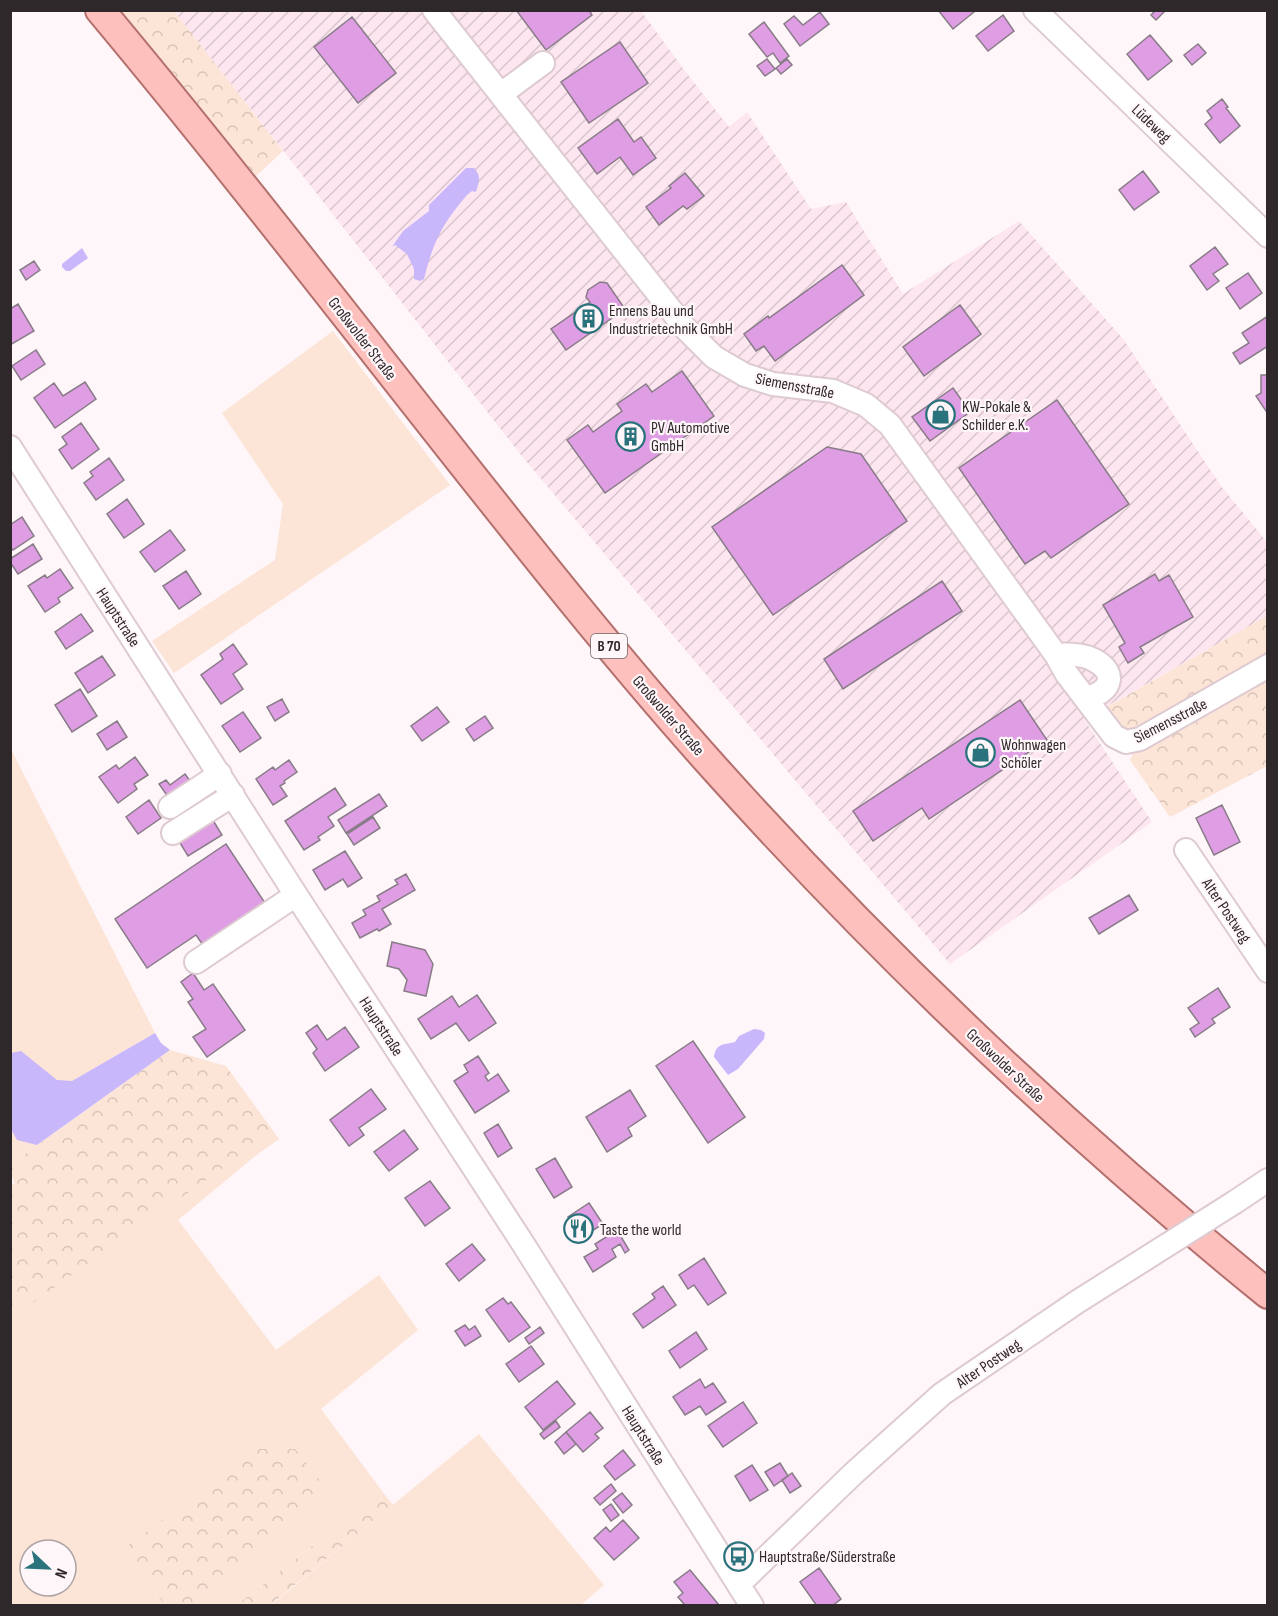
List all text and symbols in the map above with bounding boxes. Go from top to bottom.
street label: Lüdeweg [1127,101,1175,147]
street label: Großwolder Straße [324,294,400,384]
place label: Ennens Bau und Industrietechnik GmbH [609,302,733,339]
building icon: Ennens Bau und Industrietechnik GmbH [572,303,604,335]
street label: Siemensstraße [754,370,836,403]
place label: KW-Pokale & Schilder e.K. [962,398,1031,435]
shop icon: KW-Pokale & Schilder e.K. [925,399,957,431]
place label: PV Automotive GmbH [651,419,730,456]
building icon: PV Automotive GmbH [614,420,646,452]
street label: Hauptstraße [92,585,144,651]
road number: B 70 [591,634,627,658]
street label: Großwolder Straße [628,672,708,760]
street label: Siemensstraße [1131,695,1210,748]
place label: Wohnwagen Schöler [1001,736,1066,773]
shop icon: Wohnwagen Schöler [964,737,996,769]
street label: Alter Postweg [1197,874,1254,947]
street label: Hauptstraße [355,994,407,1060]
street label: Großwolder Straße [962,1025,1048,1107]
restaurant icon: Taste the world [563,1213,595,1245]
place label: Taste the world [600,1221,681,1240]
street label: Alter Postweg [952,1336,1025,1393]
street label: Hauptstraße [617,1403,668,1469]
north arrow [18,1538,78,1598]
bus stop icon: Hauptstraße/Süderstraße [722,1540,754,1572]
place label: Hauptstraße/Süderstraße [759,1548,896,1567]
text: N [50,1566,71,1581]

